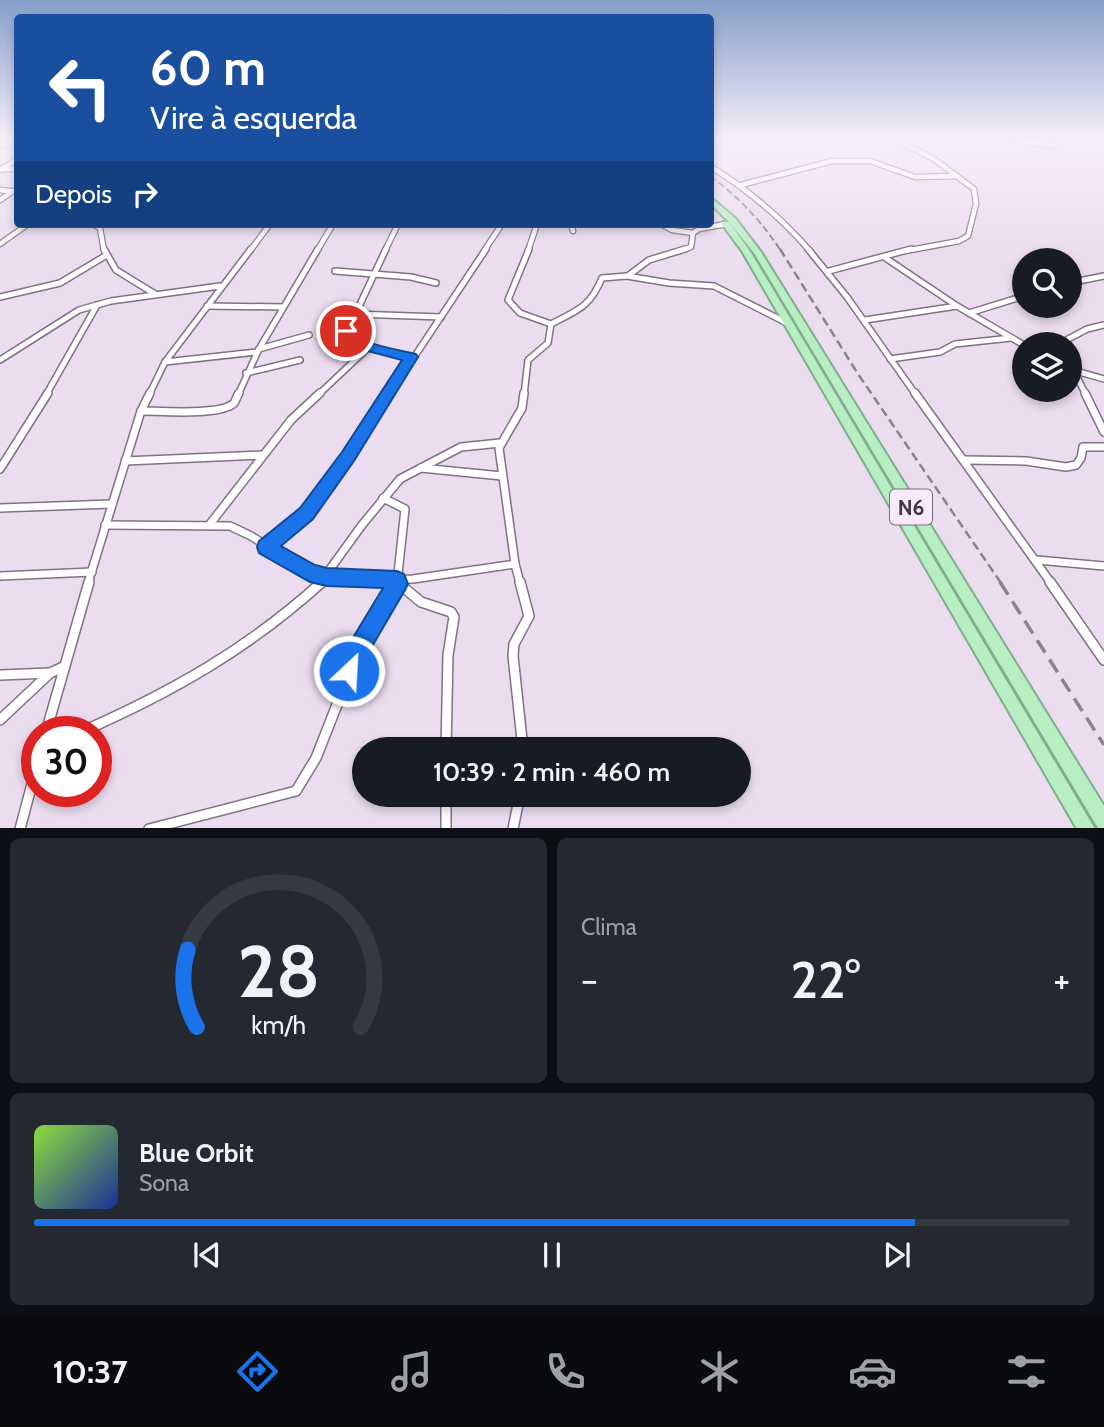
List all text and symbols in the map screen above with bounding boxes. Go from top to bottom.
text: 60 m [150,38,266,97]
icon: left [35,42,126,133]
text: Vire à esquerda [150,98,357,137]
icon: right [126,175,164,213]
text: Depois [35,178,112,210]
map controls [1012,248,1082,402]
button: search [1012,248,1082,318]
pin [316,301,376,361]
icon: arrive [327,312,365,350]
button: layers [1012,332,1082,402]
road number: N6 [890,490,932,524]
position arrow [312,634,386,708]
speed limit sign: 30 [21,716,112,807]
text: 10:39 · 2 min · 460 m [433,756,670,788]
text: Clima [581,913,637,941]
text: 28 [237,927,320,1015]
text: 22° [791,948,860,1011]
text: − [581,956,598,1003]
text: + [1053,956,1070,1003]
text: km/h [251,1009,306,1039]
text: Blue Orbit [139,1137,254,1169]
text: Sona [139,1169,189,1197]
icon: previous [188,1236,226,1274]
icon: pause [533,1236,571,1274]
icon: next [878,1236,916,1274]
icon: directions [233,1347,282,1396]
icon: music [387,1347,436,1396]
icon: phone [541,1347,590,1396]
icon: climate [695,1347,744,1396]
icon: car [848,1347,897,1396]
icon: filters [1002,1347,1051,1396]
text: 10:37 [52,1352,128,1391]

